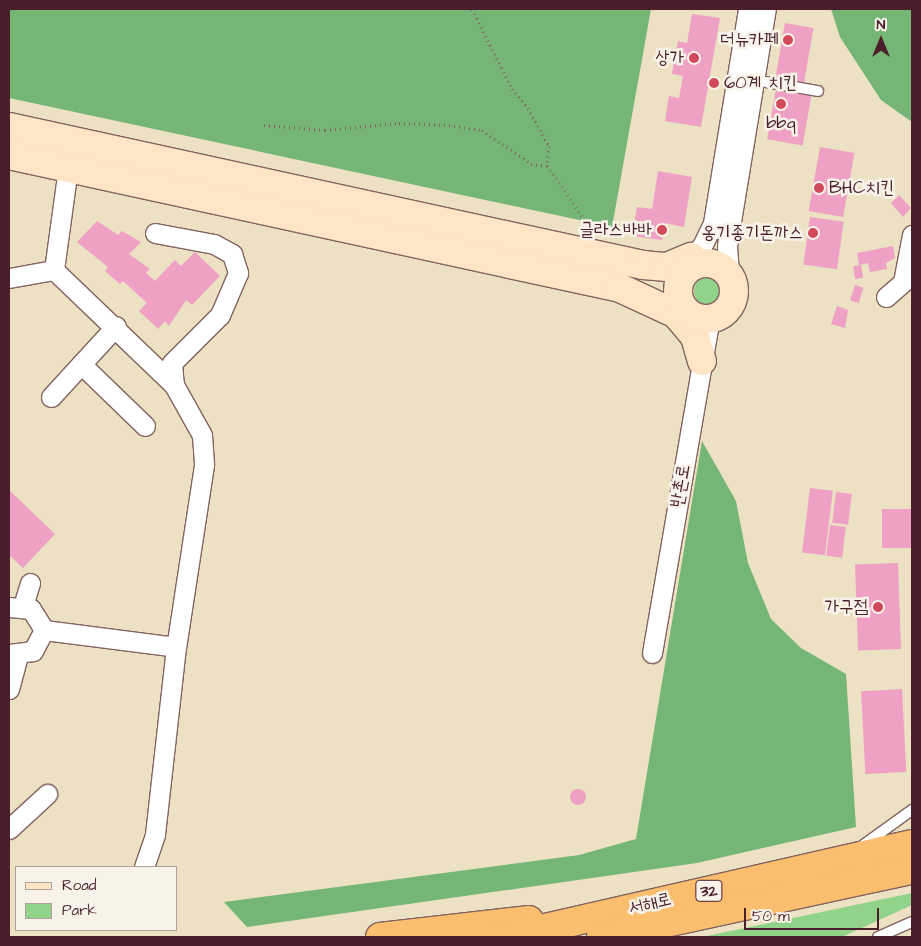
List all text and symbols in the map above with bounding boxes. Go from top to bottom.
north arrow [856,15,906,65]
text: N [877,15,885,35]
place label: 더뉴카페 [720,29,778,51]
marker: 더뉴카페 [782,34,794,46]
place label: 상가 [655,47,684,69]
marker: 상가 [688,52,700,64]
place label: 60계 치킨 [724,72,797,94]
marker: 60계 치킨 [708,77,720,89]
marker: bbq [775,98,787,110]
place label: bbq [766,112,796,134]
place label: BHC치킨 [829,177,894,199]
marker: BHC치킨 [813,182,825,194]
place label: 글라스바바 [580,219,652,241]
place label: 옹기종기돈까스 [702,222,803,244]
marker: 글라스바바 [656,224,668,236]
marker: 옹기종기돈까스 [807,227,819,239]
street label: 반촌로 [667,463,695,509]
place label: 가구점 [825,596,868,618]
marker: 가구점 [872,601,884,613]
legend [15,866,178,931]
text: Road [62,875,96,896]
road number: 32 [695,878,723,904]
street label: 서해로 [626,889,674,919]
scale bar [746,898,881,930]
text: Park [62,900,97,921]
text: 50 m [752,906,790,927]

